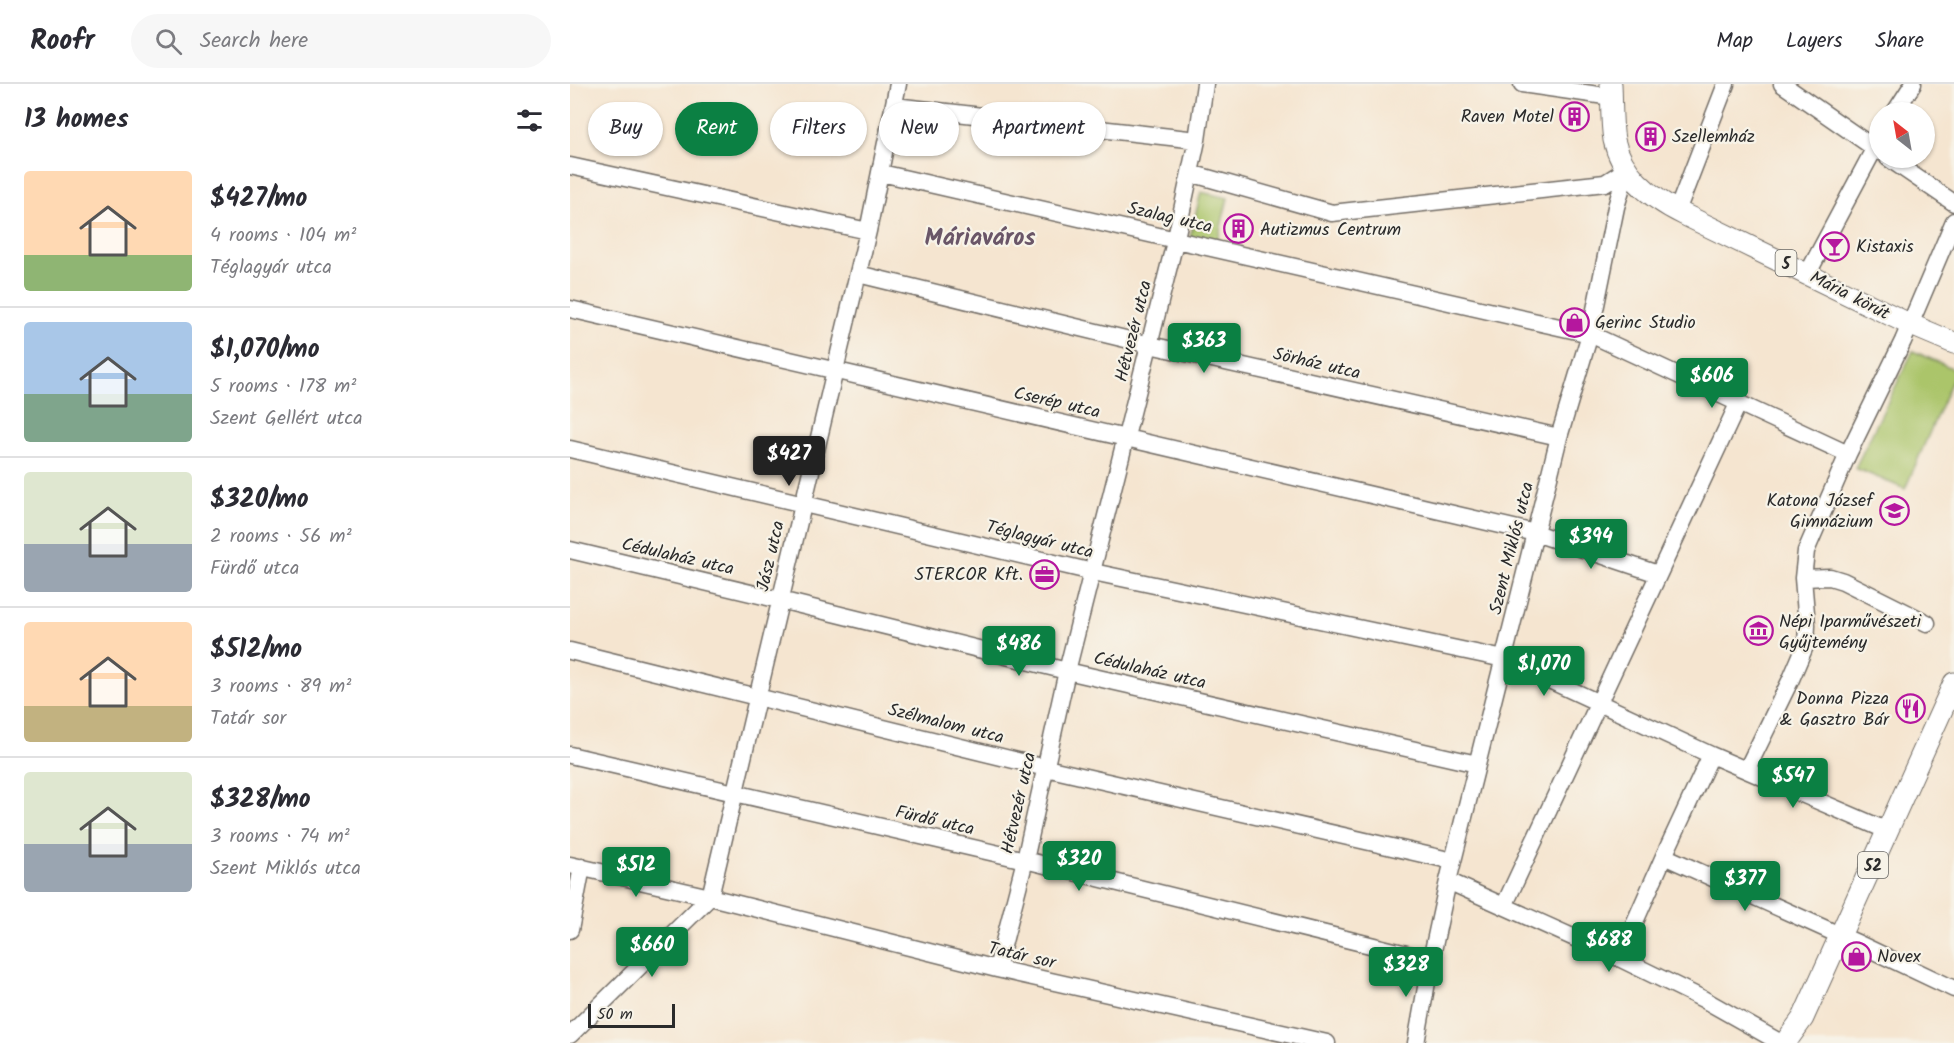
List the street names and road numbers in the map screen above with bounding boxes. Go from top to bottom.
street label: Szalag utca [1124,195,1215,242]
road number: 5 [1776,250,1796,276]
street label: Mária körút [1804,264,1895,329]
street label: Hétvezér utca [1108,278,1161,385]
street label: Sörház utca [1270,340,1363,389]
street label: Cserép utca [1010,379,1103,428]
street label: Szent Miklós utca [1482,479,1543,618]
street label: Téglagyár utca [983,513,1096,568]
street label: Jász utca [749,518,794,595]
street label: Cédulaház utca [619,530,737,584]
street label: Cédulaház utca [1091,644,1209,698]
street label: Szélmalom utca [885,696,1007,753]
street label: Hétvezér utca [994,750,1045,857]
street label: Fürdő utca [892,798,977,845]
road number: 52 [1858,852,1888,878]
street label: Tatár sor [985,935,1059,979]

